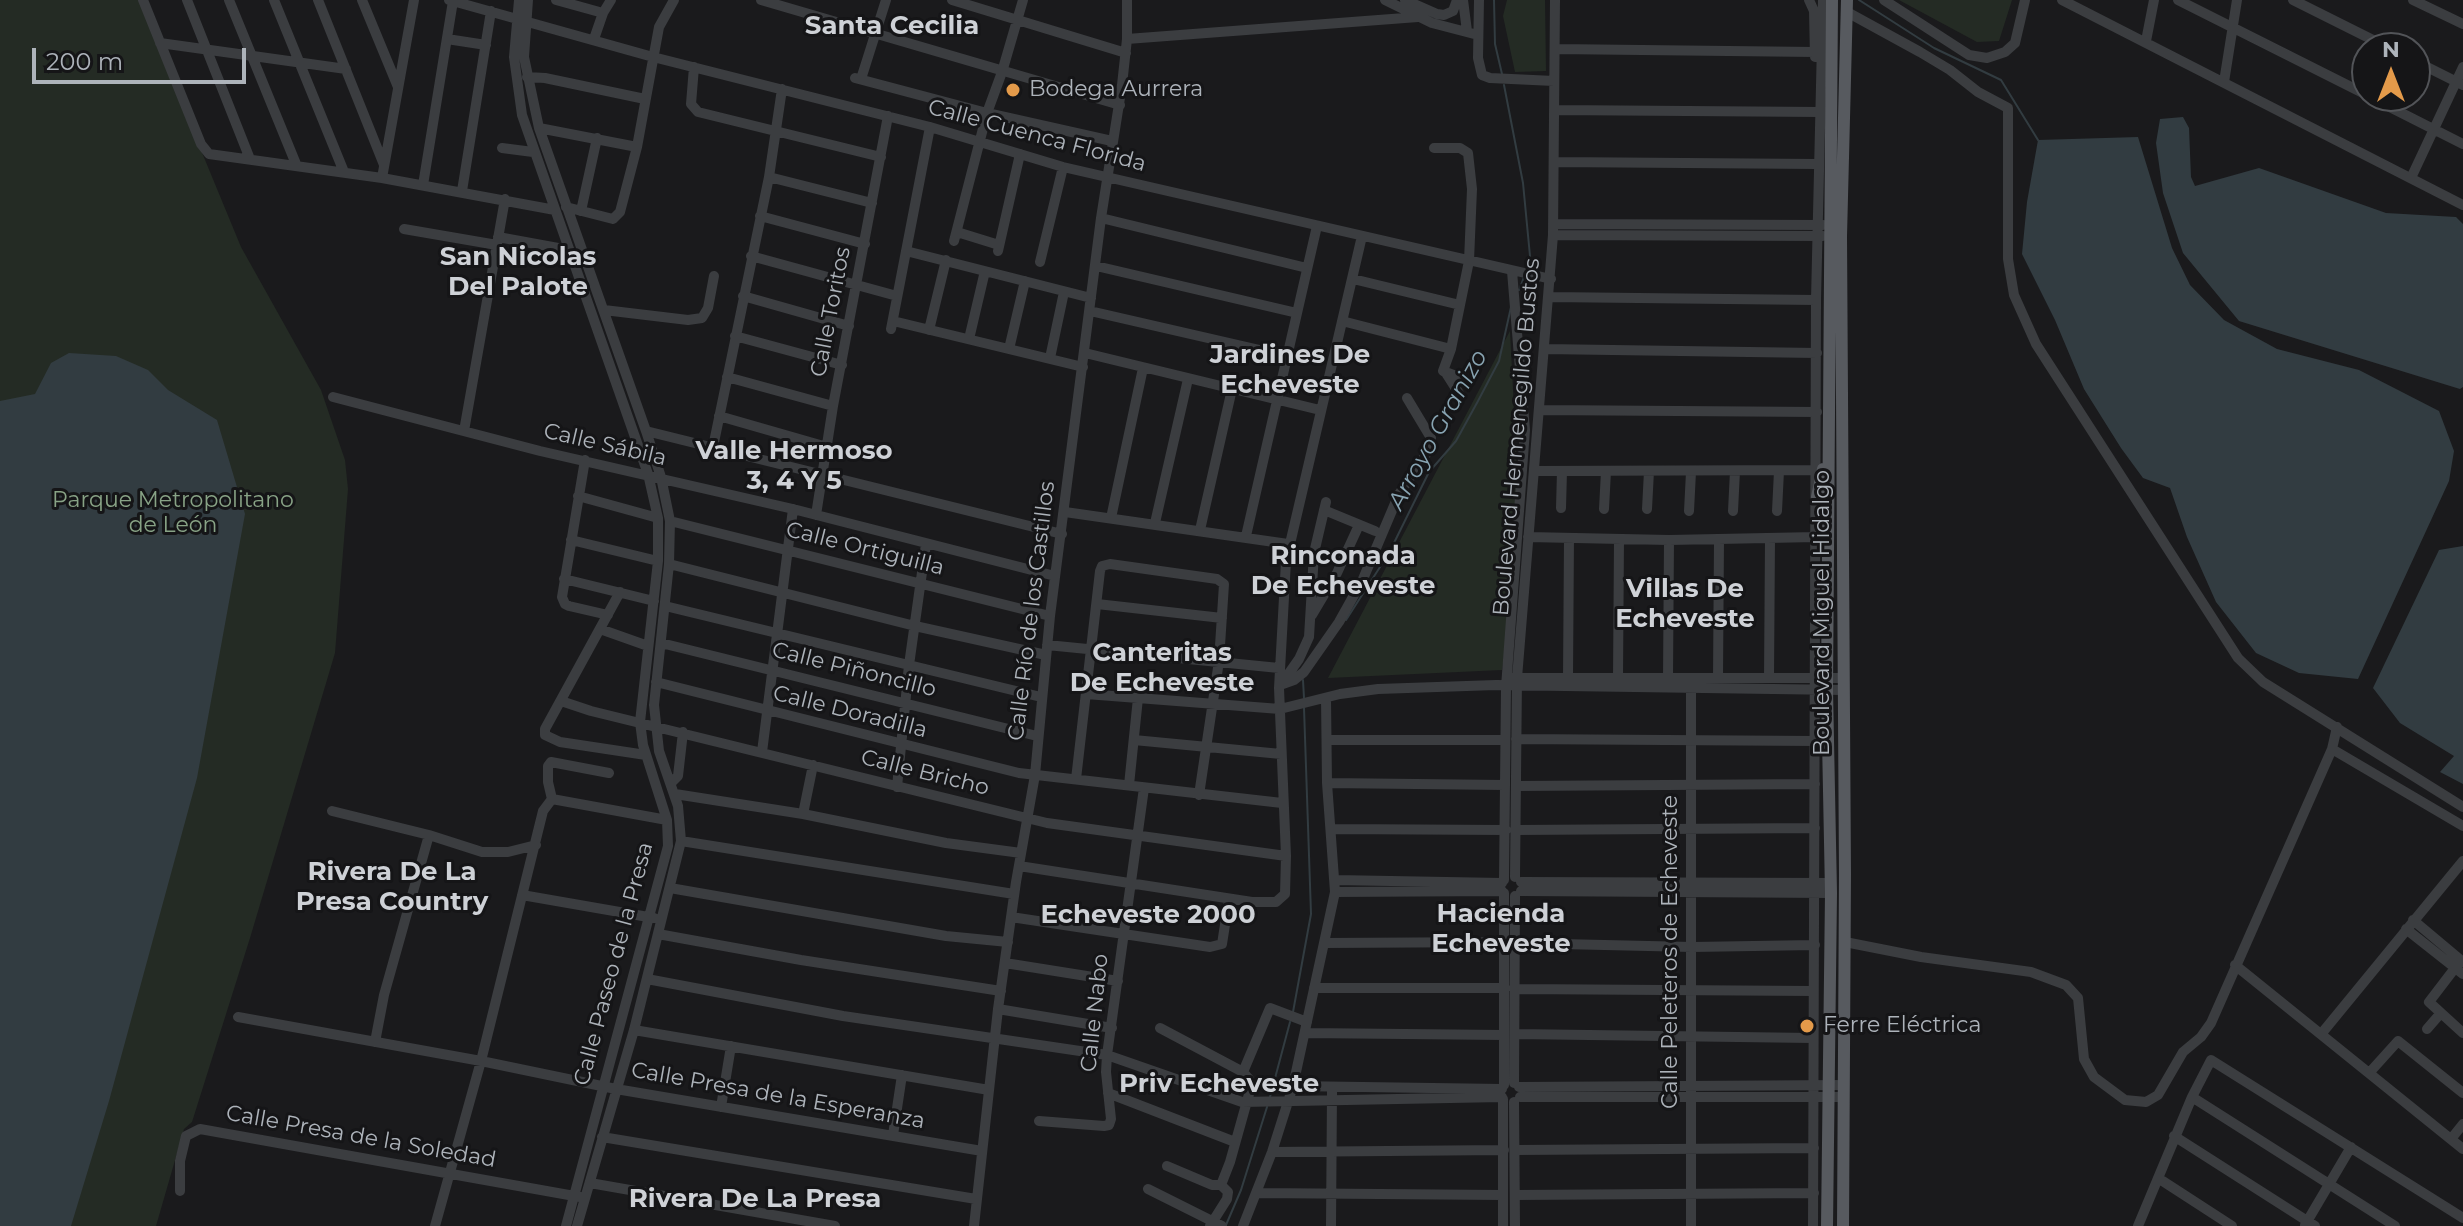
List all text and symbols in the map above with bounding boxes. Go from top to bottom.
district label: Santa Cecilia [805,10,979,42]
scale bar [36,32,250,82]
north arrow [2351,32,2431,112]
text: N [2382,36,2400,63]
text: 200 m [46,47,123,76]
place label: Bodega Aurrera [1029,77,1203,103]
marker: Bodega Aurrera [1004,81,1022,99]
street label: Calle Cuenca Florida [925,94,1149,178]
district label: San Nicolas Del Palote [440,241,596,302]
street label: Calle Toritos [805,245,857,379]
street label: Boulevard Hermenegildo Bustos [1488,257,1546,617]
district label: Jardines De Echeveste [1210,339,1370,400]
water label: Arroyo Granizo [1382,345,1494,515]
street label: Calle Sábila [541,418,669,472]
district label: Valle Hermoso 3, 4 Y 5 [695,435,893,496]
street label: Boulevard Miguel Hidalgo [1810,470,1836,756]
street label: Calle Río de los Castillos [1003,480,1061,742]
park label: Parque Metropolitano de León [52,488,294,540]
street label: Calle Ortiguilla [783,517,947,581]
district label: Rinconada De Echeveste [1251,540,1435,602]
district label: Villas De Echeveste [1615,573,1755,634]
street label: Calle Piñoncillo [769,637,939,703]
district label: Canteritas De Echeveste [1070,637,1254,698]
street label: Calle Doradilla [770,680,930,744]
street label: Calle Bricho [858,744,992,802]
street label: Calle Peleteros de Echeveste [1658,795,1684,1109]
street label: Calle Paseo de la Presa [569,839,659,1089]
district label: Rivera De La Presa Country [296,856,488,918]
district label: Hacienda Echeveste [1431,898,1571,960]
district label: Echeveste 2000 [1040,899,1256,931]
street label: Calle Nabo [1076,953,1114,1073]
place label: Ferre Eléctrica [1823,1013,1981,1039]
marker: Ferre Eléctrica [1798,1017,1816,1035]
street label: Calle Presa de la Esperanza [629,1057,927,1135]
district label: Priv Echeveste [1119,1068,1319,1100]
street label: Calle Presa de la Soledad [224,1100,498,1174]
district label: Rivera De La Presa [629,1183,881,1215]

